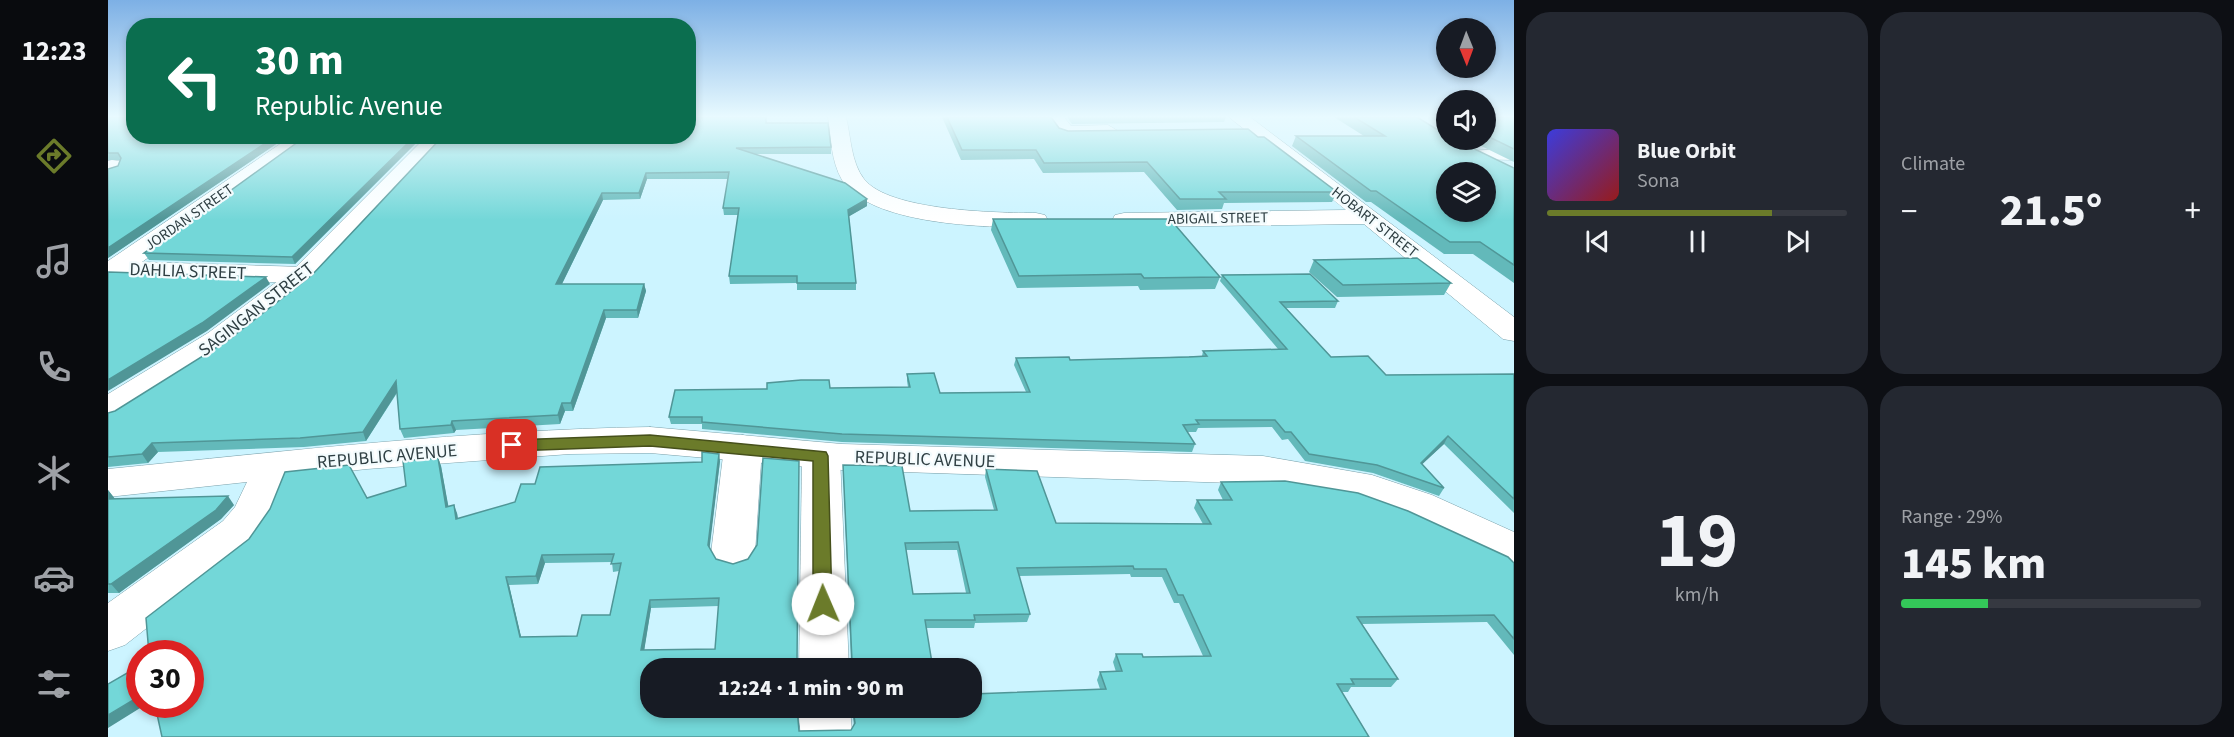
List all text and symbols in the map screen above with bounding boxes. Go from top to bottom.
north arrow [1436,18,1496,78]
map controls [1436,18,1496,222]
text: 30 m [255,31,344,91]
text: 12:23 [21,32,87,71]
icon: left [156,42,234,120]
text: Republic Avenue [255,87,443,126]
button: sound [1436,90,1496,150]
icon: directions [33,135,75,177]
text: Blue Orbit [1637,135,1736,167]
text: Climate [1901,150,1965,178]
button: layers [1436,162,1496,222]
text: Sona [1637,167,1680,195]
street label: JORDAN STREET [141,179,238,256]
text: 21.5° [2000,179,2102,243]
street label: HOBART STREET [1327,182,1422,263]
text: − [1901,188,1917,235]
text: + [2185,188,2201,235]
street label: ABIGAIL STREET [1168,207,1269,230]
icon: previous [1581,225,1614,258]
icon: pause [1681,225,1714,258]
icon: next [1781,225,1814,258]
icon: music [33,240,75,282]
street label: SAGINGAN STREET [193,256,320,362]
street label: DAHLIA STREET [129,257,247,286]
icon: phone [33,346,75,388]
pin [486,419,537,470]
icon: arrive [495,428,528,461]
street label: REPUBLIC AVENUE [316,438,458,475]
street label: REPUBLIC AVENUE [854,445,996,474]
icon: climate [33,452,75,494]
text: 19 [1656,486,1738,597]
text: Range · 29% [1901,503,2002,531]
text: 145 km [1901,532,2046,596]
icon: car [33,557,75,599]
position arrow [791,572,855,636]
text: km/h [1675,581,1719,609]
speed limit sign: 30 [126,640,204,718]
icon: filters [33,663,75,705]
text: 12:24 · 1 min · 90 m [718,672,904,704]

